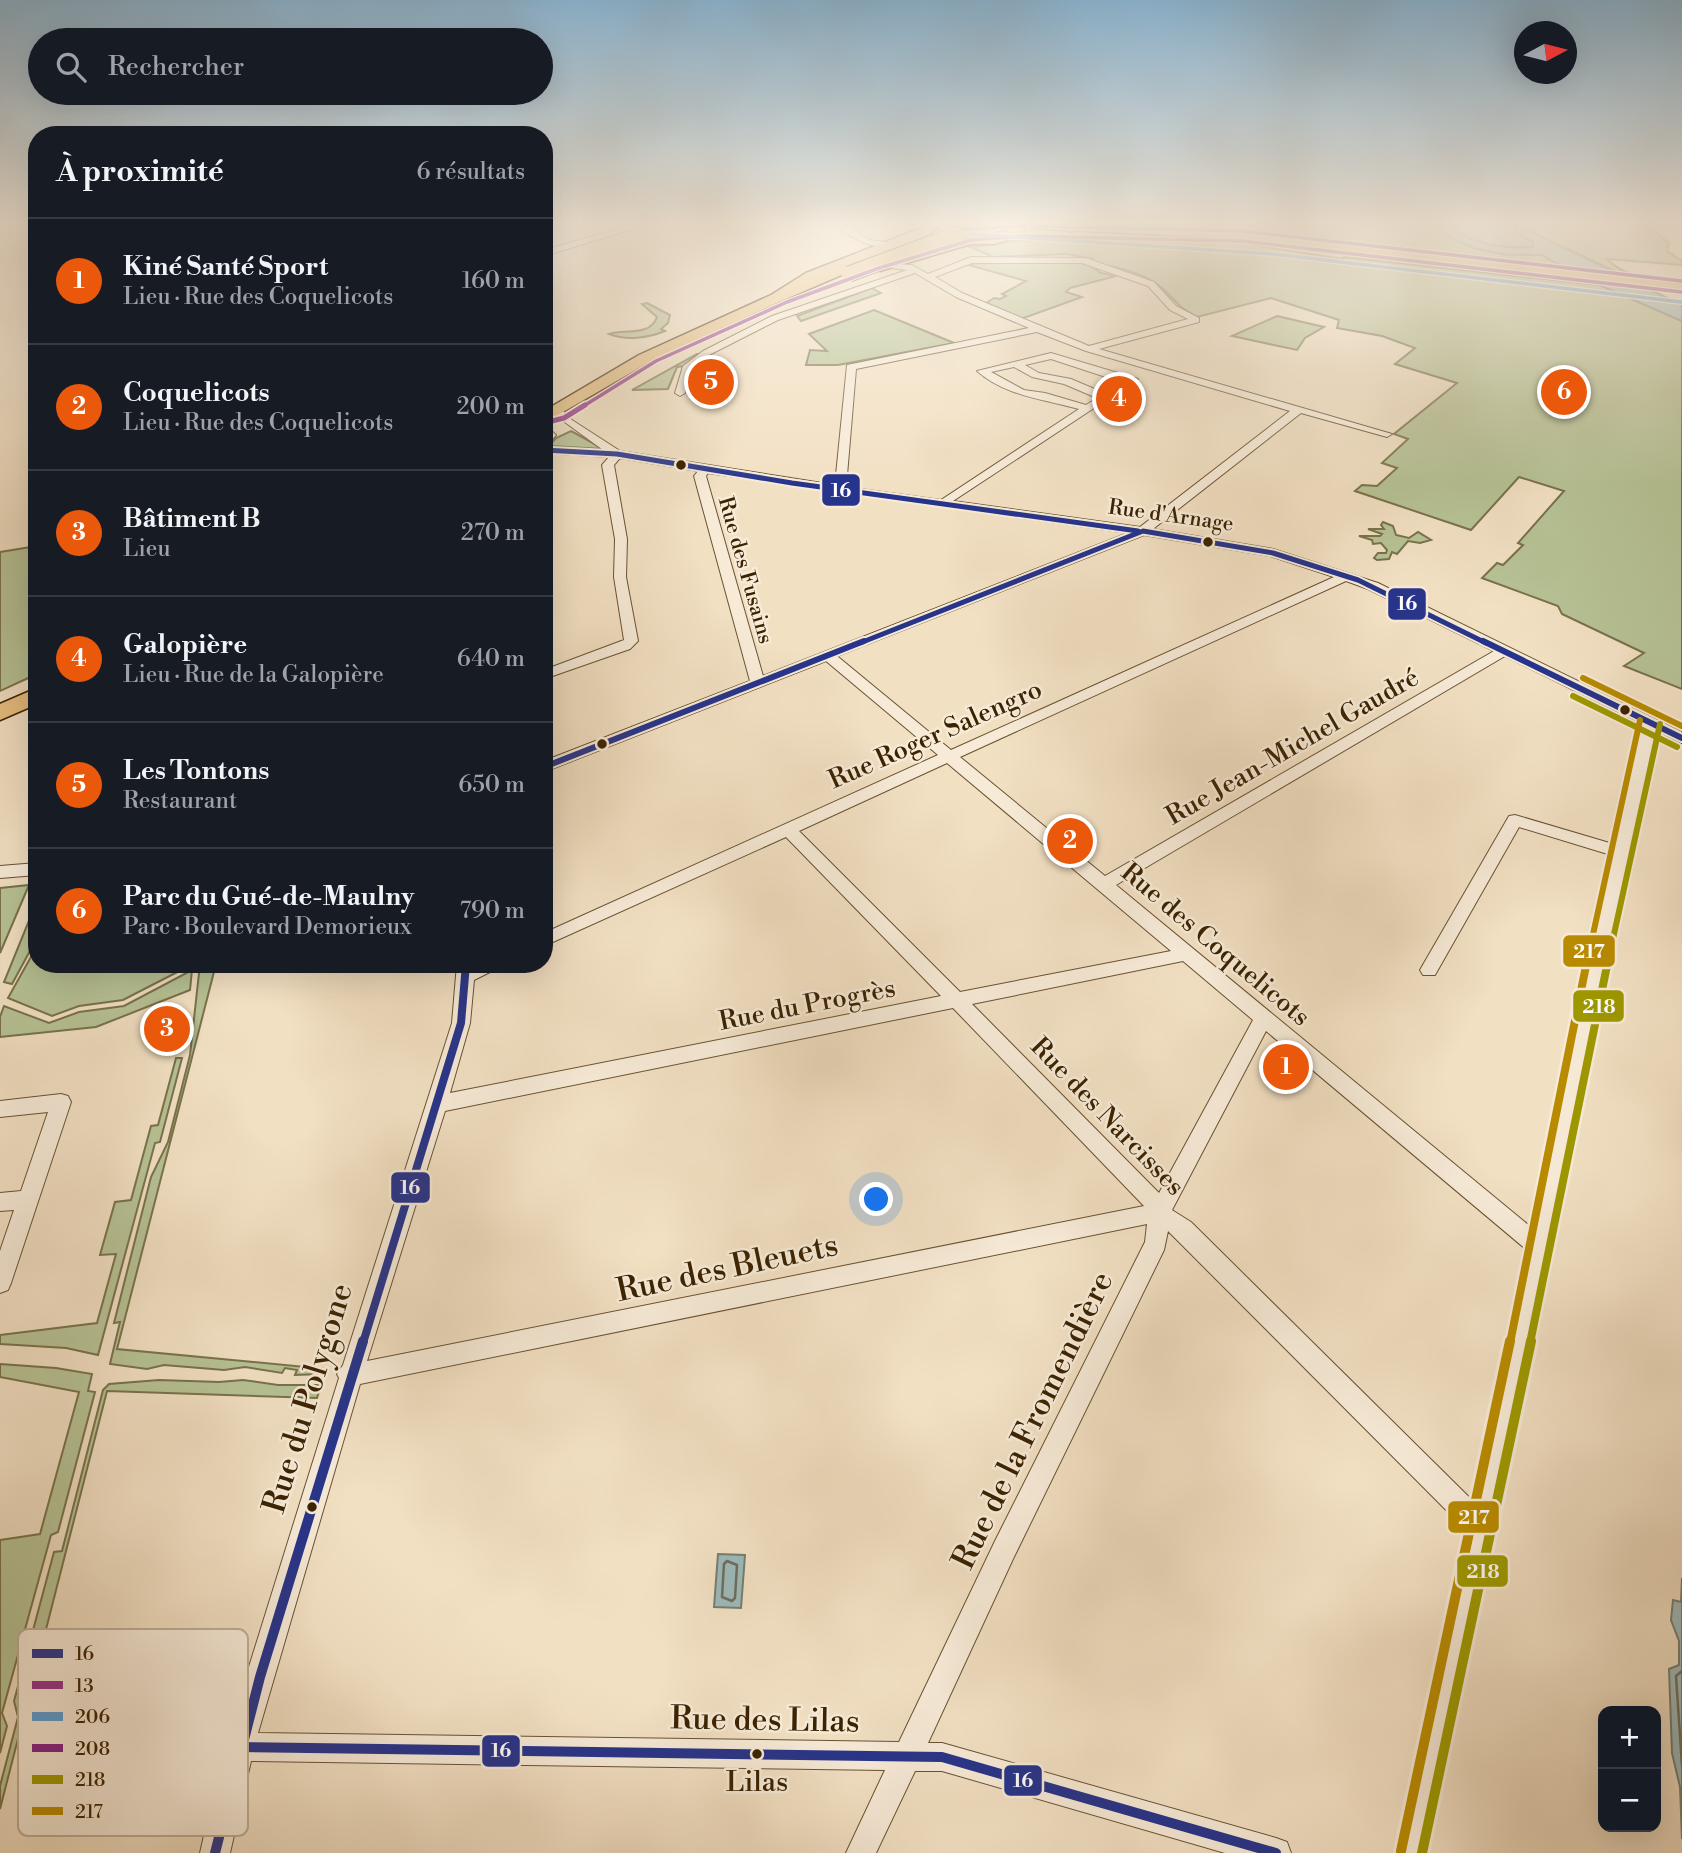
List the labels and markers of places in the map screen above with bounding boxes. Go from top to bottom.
pin: 5 [688,356,734,408]
pin: 6 [1541,366,1587,418]
pin: 4 [1096,373,1142,425]
unlabelled marker [674,458,688,472]
unlabelled marker [1201,535,1215,549]
unlabelled marker [1618,703,1632,717]
unlabelled marker [595,737,609,751]
pin: 2 [1047,815,1093,867]
pin: 3 [144,1003,190,1055]
pin: 1 [1263,1041,1309,1093]
unlabelled marker [305,1500,319,1514]
marker: Lilas [750,1747,764,1761]
place label: Lilas [726,1765,788,1800]

